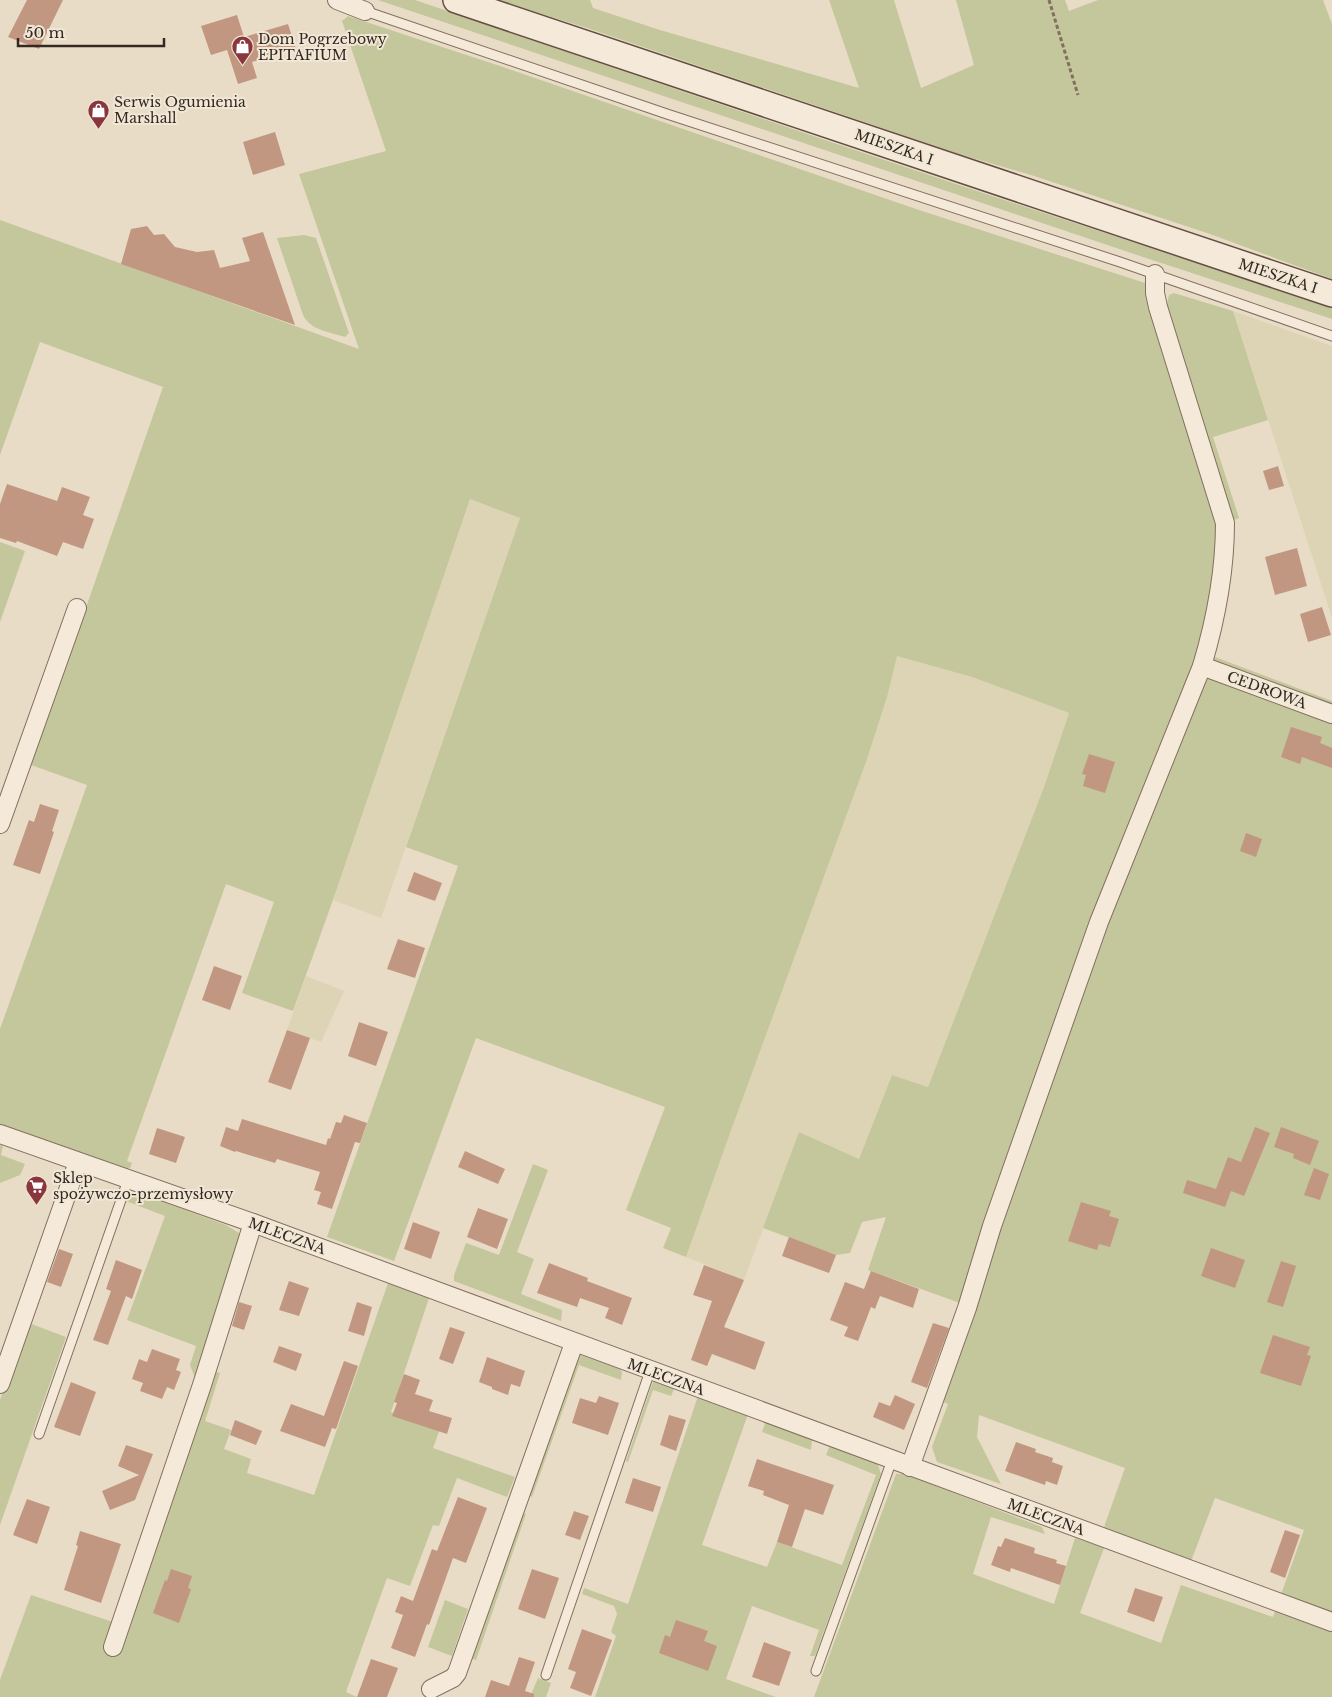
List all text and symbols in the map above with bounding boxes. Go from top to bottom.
scale bar [18,15,164,47]
text: 50 m [25,23,65,42]
place label: Dom Pogrzebowy EPITAFIUM [258,30,387,64]
shop icon: Dom Pogrzebowy EPITAFIUM [230,35,254,66]
place label: Serwis Ogumienia Marshall [114,93,246,127]
shop icon: Serwis Ogumienia Marshall [86,98,110,129]
street label: MIESZKA I [852,125,936,169]
street label: MIESZKA I [1236,255,1320,297]
street label: CEDROWA [1225,667,1309,713]
place label: Sklep spożywczo-przemysłowy [53,1169,234,1203]
supermarket icon: Sklep spożywczo-przemysłowy [25,1174,49,1205]
street label: MLECZNA [246,1214,328,1258]
street label: MLECZNA [625,1355,707,1399]
street label: MLECZNA [1005,1495,1087,1539]

